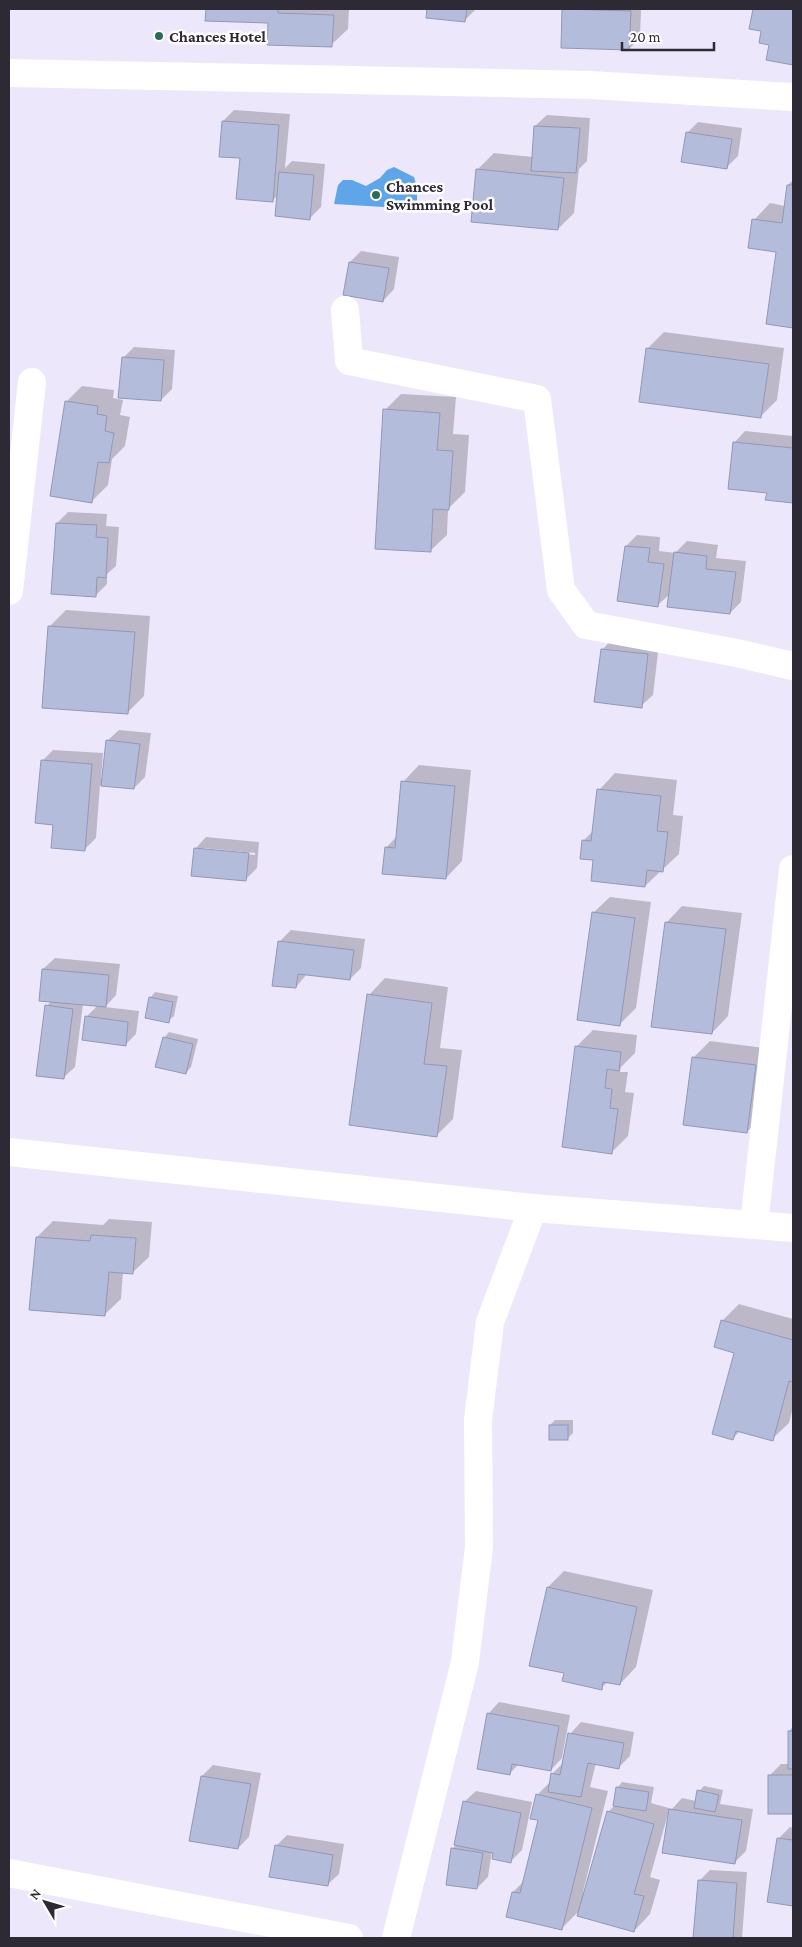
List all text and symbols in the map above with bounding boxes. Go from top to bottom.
scale bar [622,20,714,52]
place label: Chances Hotel [169,28,266,45]
text: 20 m [630,29,661,45]
marker: Chances Hotel [153,30,165,42]
place label: Chances Swimming Pool [386,178,494,213]
marker: Chances Swimming Pool [370,189,382,201]
north arrow [20,1877,70,1927]
text: N [26,1885,44,1903]

